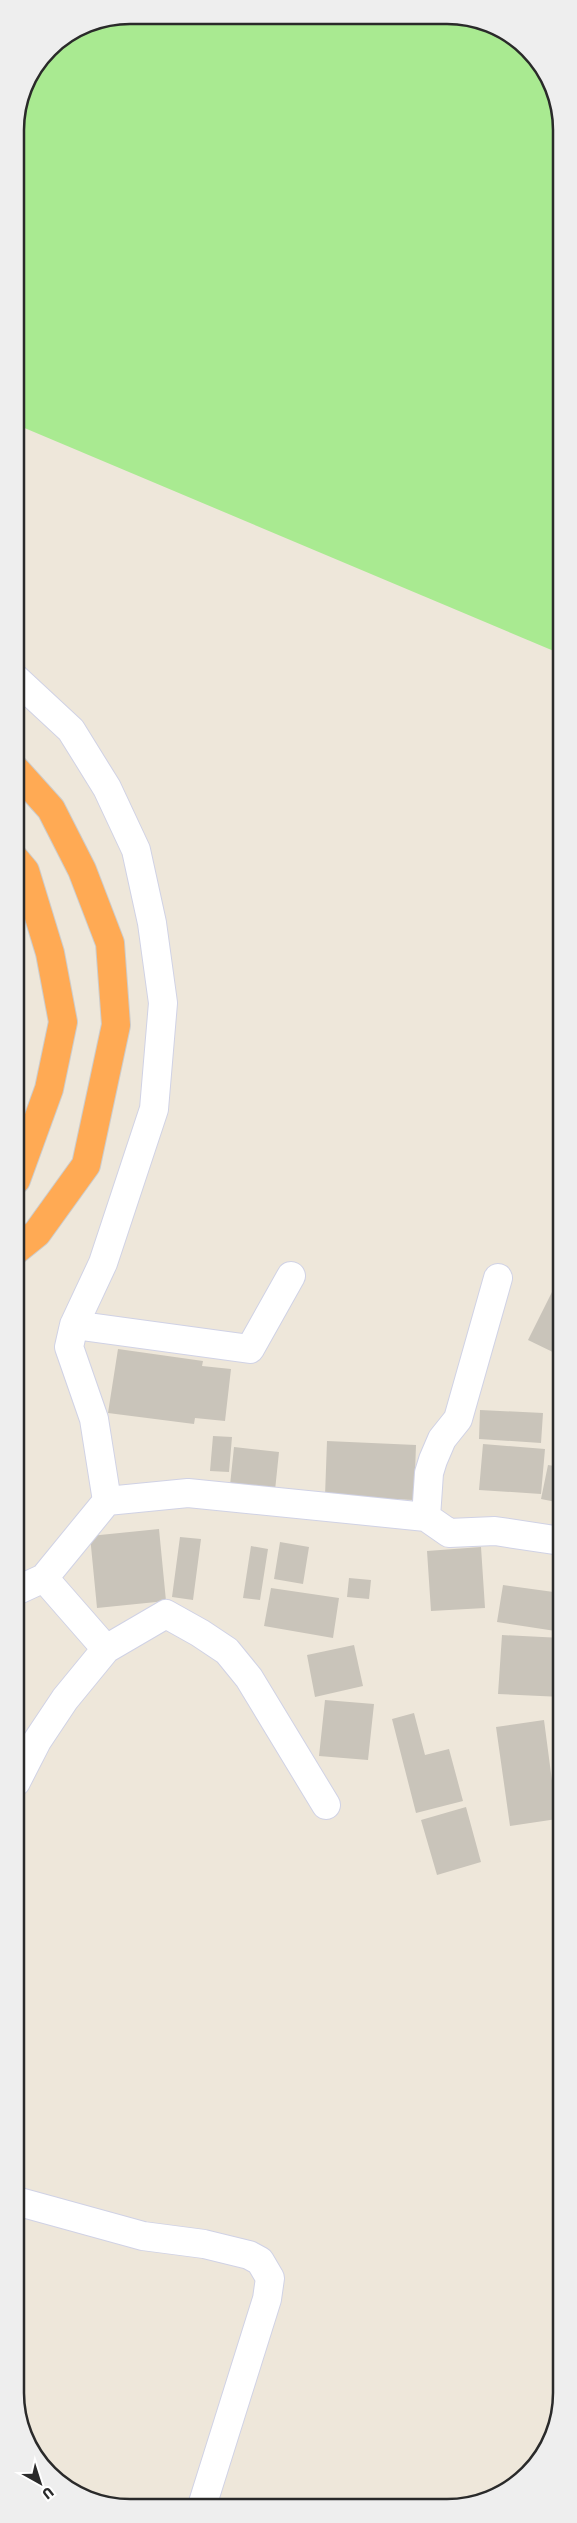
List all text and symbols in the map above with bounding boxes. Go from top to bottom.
north arrow [15,2458,65,2508]
text: U [38,2482,58,2504]

